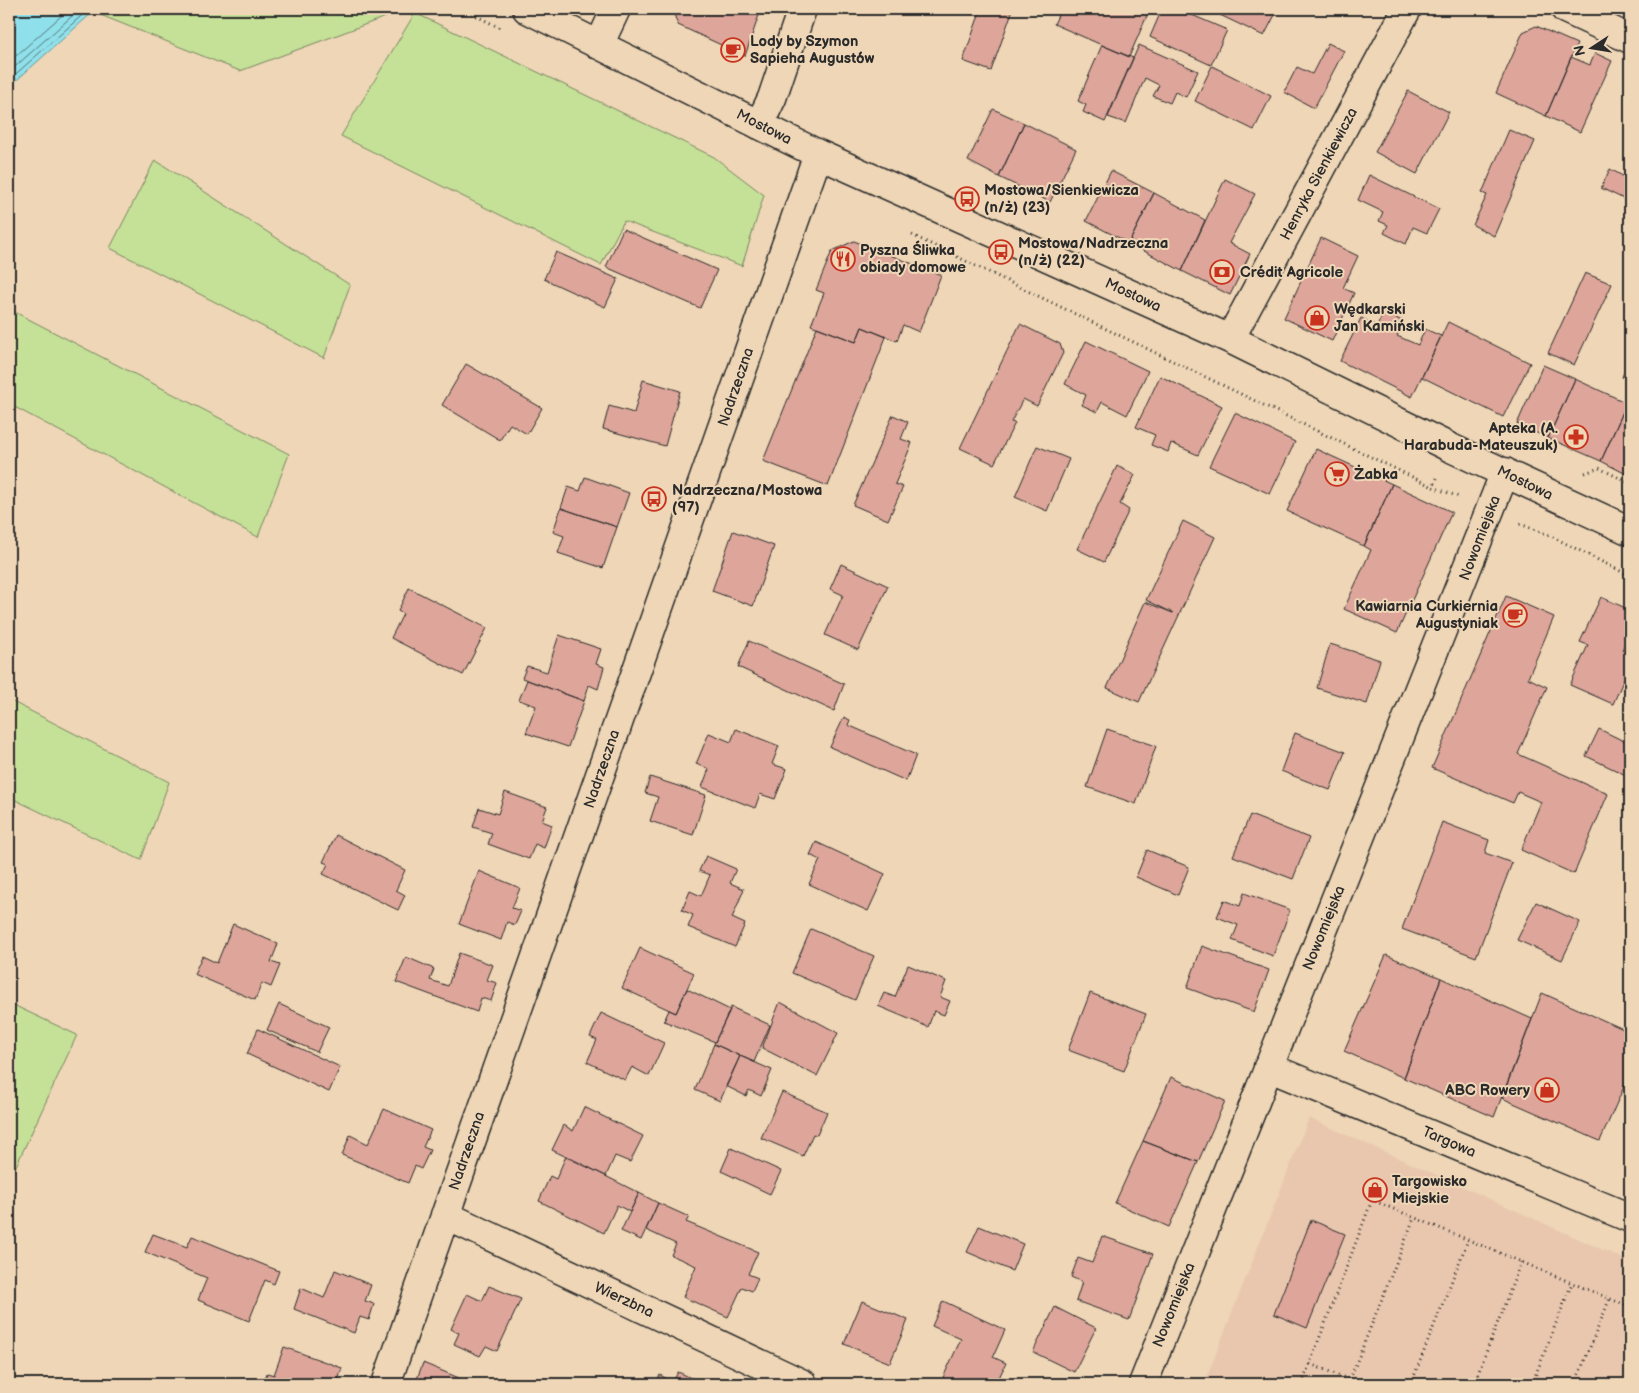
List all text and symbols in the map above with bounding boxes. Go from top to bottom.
north arrow [1566,22,1616,72]
place label: Lody by Szymon Sapieha Augustów [750,32,875,68]
cafe icon: Lody by Szymon Sapieha Augustów [720,37,746,63]
text: N [1570,44,1589,58]
street label: Henryka Sienkiewicza [1276,104,1362,244]
street label: Mostowa [733,105,795,149]
place label: Mostowa/Sienkiewicza (n/ż) (23) [984,181,1139,217]
bus stop icon: Mostowa/Sienkiewicza (n/ż) (23) [954,186,980,212]
place label: Mostowa/Nadrzeczna (n/ż) (22) [1018,234,1168,270]
bus stop icon: Mostowa/Nadrzeczna (n/ż) (22) [988,239,1014,265]
place label: Pyszna Śliwka obiady domowe [860,240,966,277]
restaurant icon: Pyszna Śliwka obiady domowe [830,246,856,272]
bank icon: Crédit Agricole [1209,259,1235,285]
place label: Crédit Agricole [1240,263,1344,282]
street label: Mostowa [1102,274,1164,316]
place label: Wędkarski Jan Kamiński [1334,300,1425,336]
shop icon: Wędkarski Jan Kamiński [1304,305,1330,331]
street label: Nadrzeczna [714,345,758,429]
place label: Apteka (A. Harabuda-Mateuszuk) [1404,419,1558,455]
pharmacy icon: Apteka (A. Harabuda-Mateuszuk) [1563,424,1589,450]
supermarket icon: Żabka [1324,461,1350,487]
street label: Mostowa [1494,461,1556,505]
place label: Żabka [1354,464,1398,484]
place label: Nadrzeczna/Mostowa (97) [672,481,822,517]
bus stop icon: Nadrzeczna/Mostowa (97) [641,486,667,512]
street label: Nowomiejska [1455,493,1505,583]
place label: Kawiarnia Curkiernia Augustyniak [1355,597,1498,633]
cafe icon: Kawiarnia Curkiernia Augustyniak [1502,602,1528,628]
street label: Nadrzeczna [580,727,624,811]
street label: Nowomiejska [1298,883,1350,973]
shop icon: ABC Rowery [1534,1077,1560,1103]
place label: ABC Rowery [1444,1081,1530,1100]
street label: Nadrzeczna [445,1109,489,1193]
street label: Targowa [1419,1122,1479,1162]
place label: Targowisko Miejskie [1392,1172,1468,1208]
shop icon: Targowisko Miejskie [1362,1177,1388,1203]
street label: Nowomiejska [1148,1260,1200,1350]
street label: Wierzbna [591,1278,657,1322]

